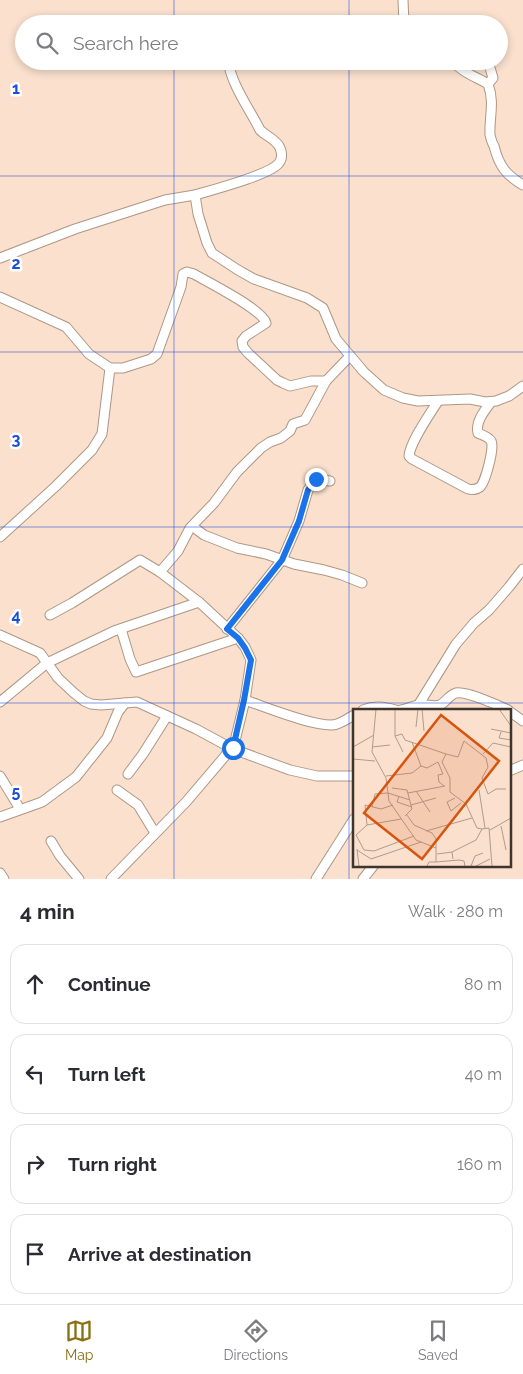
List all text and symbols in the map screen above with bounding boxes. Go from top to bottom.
search box [15,15,508,70]
icon: search [33,29,61,57]
text: Search here [73,32,179,54]
text: 1 [12,79,20,98]
text: 2 [11,254,21,273]
text: 3 [12,430,21,449]
route end [305,468,328,491]
text: 4 [11,606,21,625]
inset map [353,709,510,866]
route start [222,737,245,760]
text: 5 [12,782,21,801]
text: 4 min [20,899,75,924]
text: Walk · 280 m [408,902,503,921]
icon: ahead [21,970,49,998]
text: Continue [68,973,151,995]
text: 80 m [464,975,502,994]
icon: left [21,1060,49,1088]
text: Turn left [68,1063,145,1085]
text: 40 m [465,1065,502,1084]
icon: right [21,1150,49,1178]
text: Turn right [68,1153,157,1175]
text: 160 m [457,1155,502,1174]
icon: arrive [21,1240,49,1268]
text: Arrive at destination [68,1243,252,1265]
tab: Map [65,1317,93,1363]
tab: Directions [223,1317,288,1363]
tab: Saved [418,1317,458,1363]

